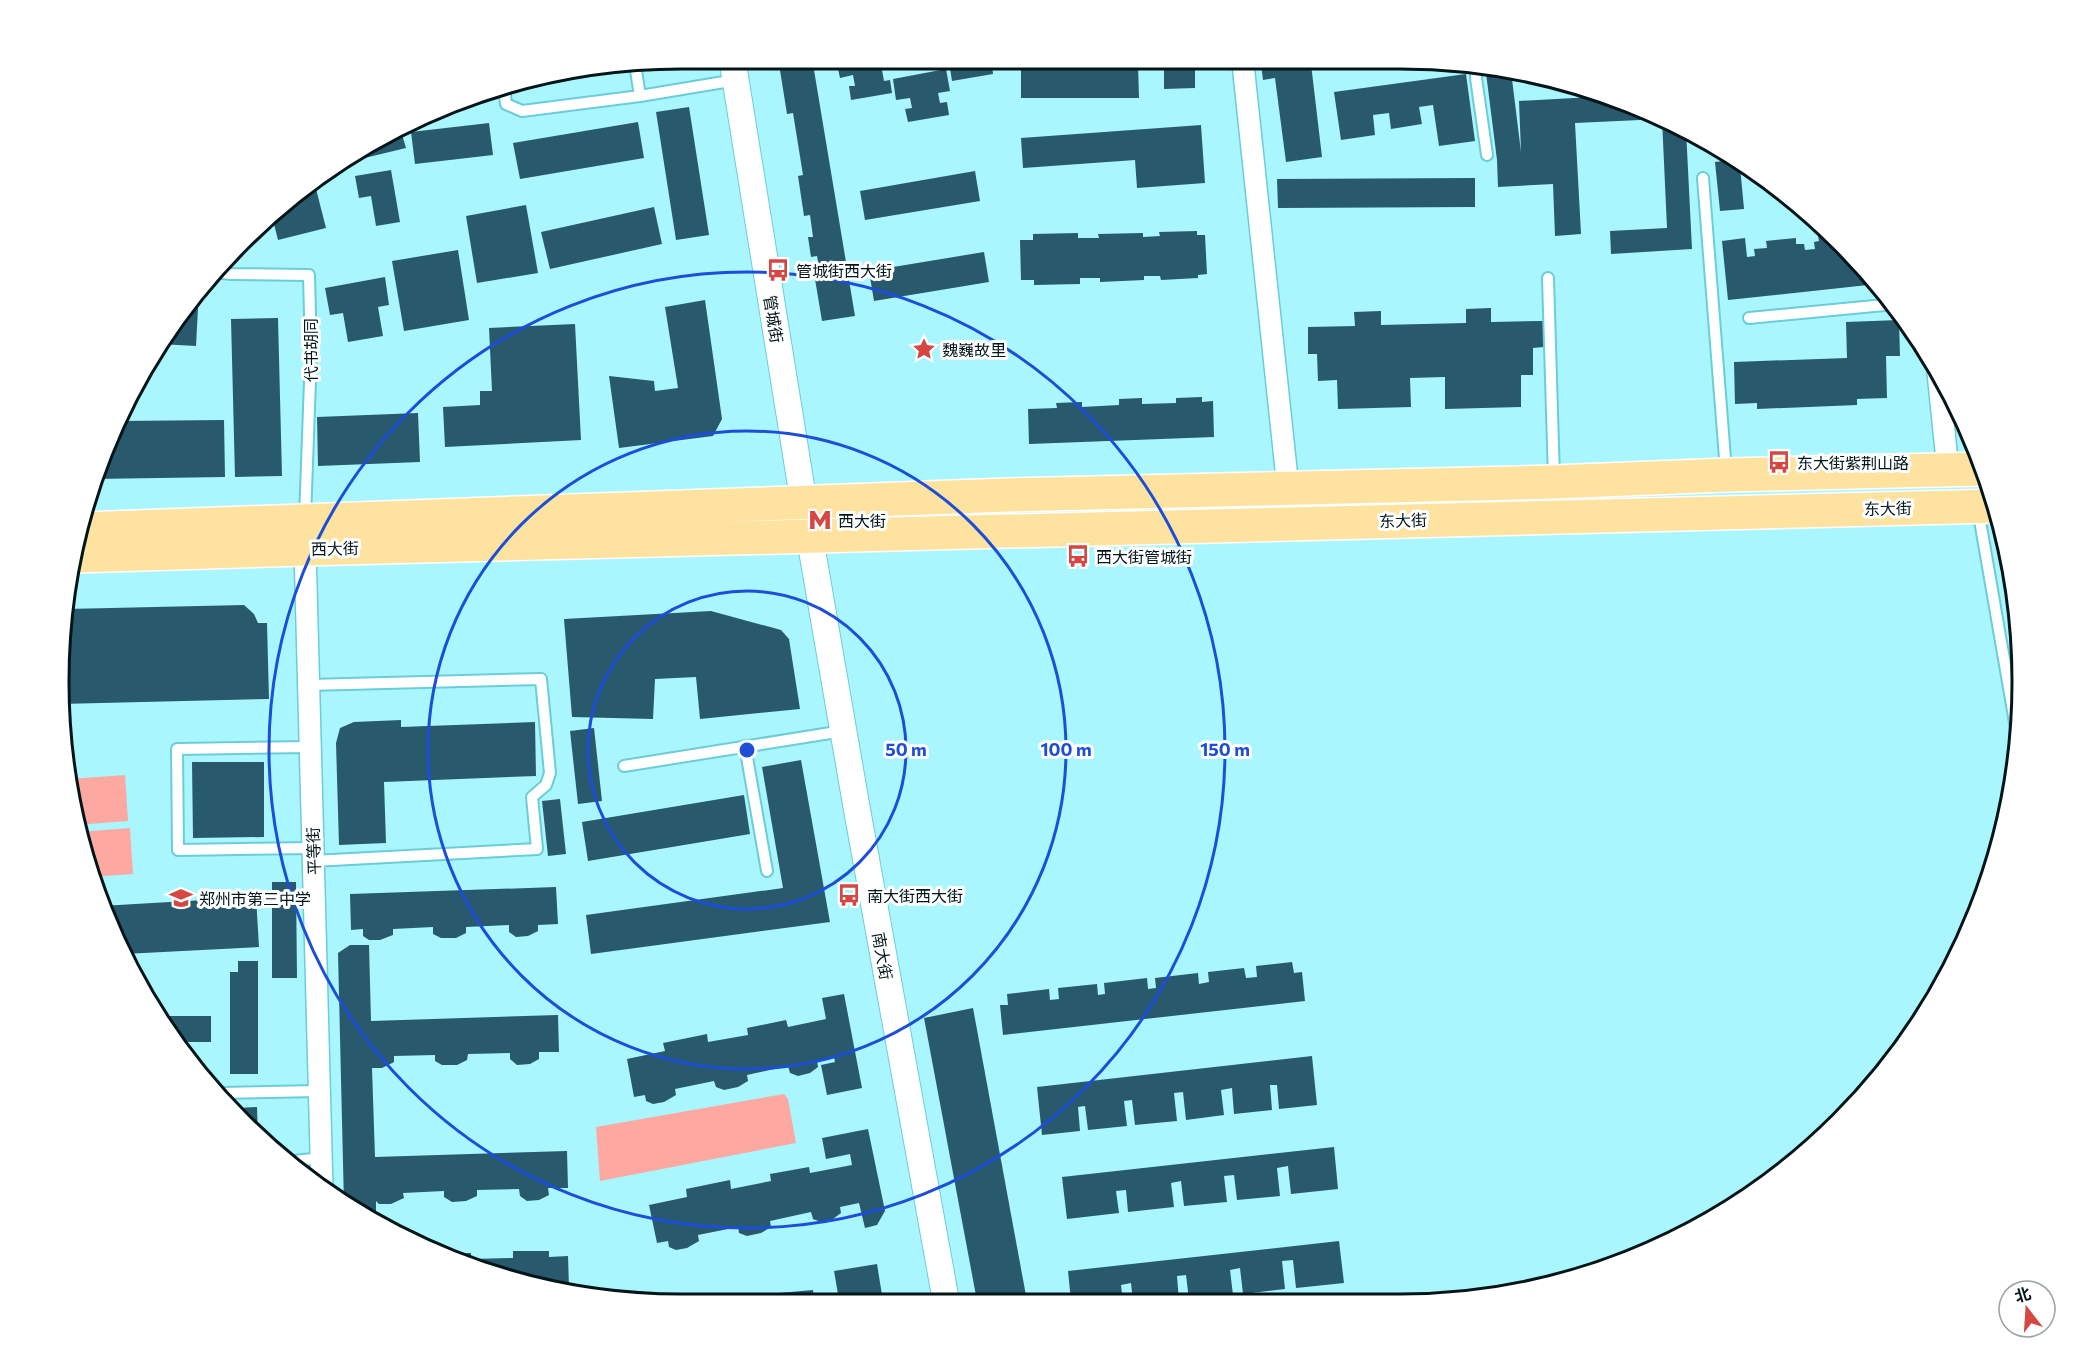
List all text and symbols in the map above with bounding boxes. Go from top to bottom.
bus stop icon: 管城街西大街 [765,257,791,283]
place label: 管城街西大街 [796,261,892,280]
street label: 管城街 [761,294,787,344]
street label: 代书胡同 [301,318,320,382]
place icon: 魏巍故里 [911,336,937,362]
place label: 魏巍故里 [942,340,1006,359]
bus stop icon: 东大街紫荆山路 [1766,449,1792,475]
place label: 东大街紫荆山路 [1797,453,1909,472]
street label: 东大街 [1864,498,1912,518]
metro station icon: 西大街 [807,507,833,533]
street label: 东大街 [1379,510,1427,530]
place label: 西大街 [838,511,886,530]
street label: 西大街 [311,538,359,558]
bus stop icon: 西大街管城街 [1065,543,1091,569]
place label: 西大街管城街 [1096,547,1192,566]
text: 50 m [885,738,927,760]
text: 100 m [1040,738,1092,760]
text: 150 m [1200,738,1250,760]
centre of rings [737,740,757,760]
street label: 平等街 [303,827,323,875]
bus stop icon: 南大街西大街 [836,882,862,908]
school or university icon: 郑州市第三中学 [168,885,194,911]
place label: 南大街西大街 [867,886,963,905]
place label: 郑州市第三中学 [199,889,311,908]
street label: 南大街 [869,931,897,981]
north arrow [1997,1279,2057,1339]
text: 北 [2012,1283,2033,1306]

